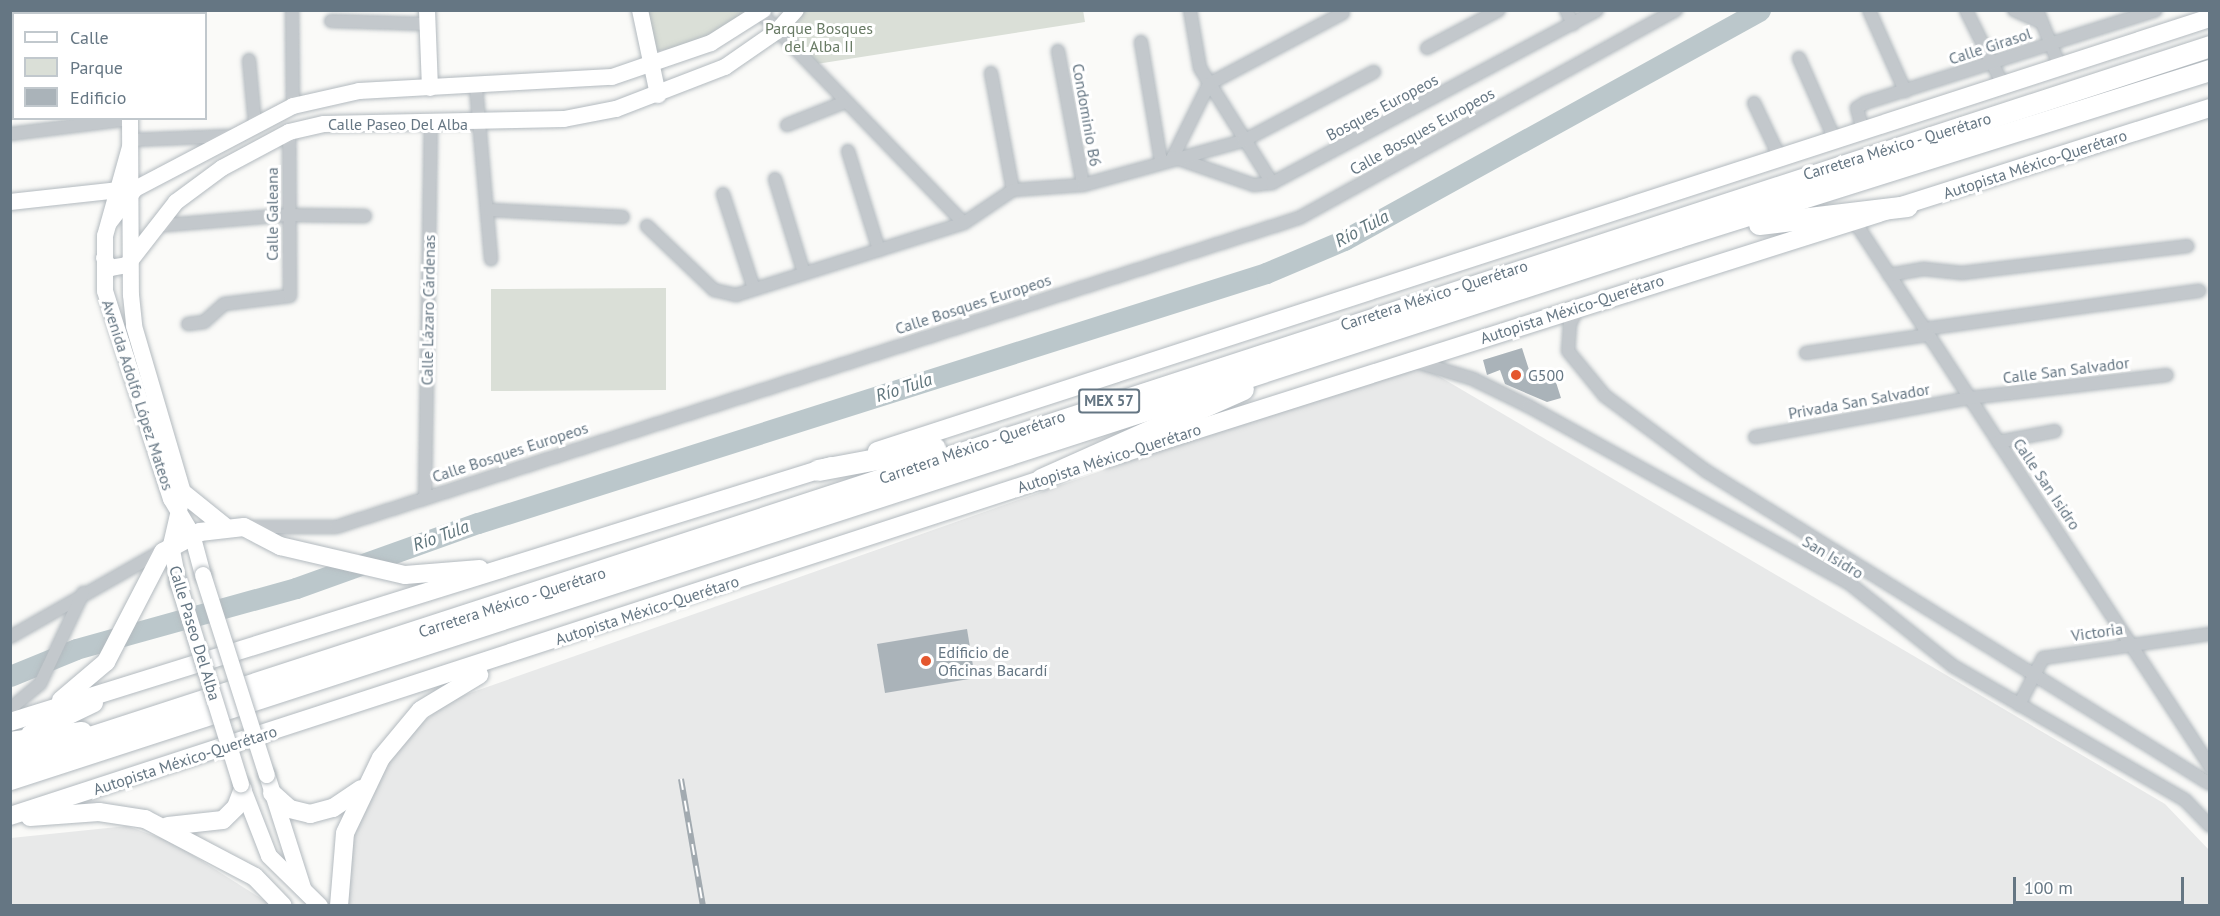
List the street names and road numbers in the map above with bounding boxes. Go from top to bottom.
street label: Calle Girasol [1946,24,2034,68]
street label: Condominio B6 [1068,62,1106,168]
street label: Bosques Europeos [1323,69,1441,145]
street label: Calle Bosques Europeos [1346,83,1498,179]
street label: Carretera México - Querétaro [1799,108,1995,184]
street label: Calle Paseo Del Alba [328,114,468,134]
street label: Autopista México-Querétaro [1941,125,2129,203]
street label: Calle Galeana [262,167,282,261]
street label: Calle Lázaro Cárdenas [417,234,439,386]
street label: Carretera México - Querétaro [1337,255,1531,335]
street label: Calle Bosques Europeos [893,270,1053,338]
street label: Autopista México-Querétaro [1478,270,1666,348]
street label: Avenida Adolfo López Mateos [98,297,178,493]
street label: Calle San Salvador [2002,353,2130,387]
street label: Privada San Salvador [1787,379,1931,423]
road number: MEX 57 [1078,389,1140,413]
street label: Carretera México - Querétaro [875,406,1069,488]
street label: Calle Bosques Europeos [430,418,590,486]
street label: Autopista México-Querétaro [1015,419,1203,497]
street label: Calle San Isidro [2009,435,2085,533]
street label: San Isidro [1799,531,1867,583]
street label: Carretera México - Querétaro [415,562,609,642]
street label: Calle Paseo Del Alba [165,563,225,703]
street label: Autopista México-Querétaro [553,571,741,649]
street label: Victoria [2070,619,2124,645]
street label: Autopista México-Querétaro [91,721,279,799]

